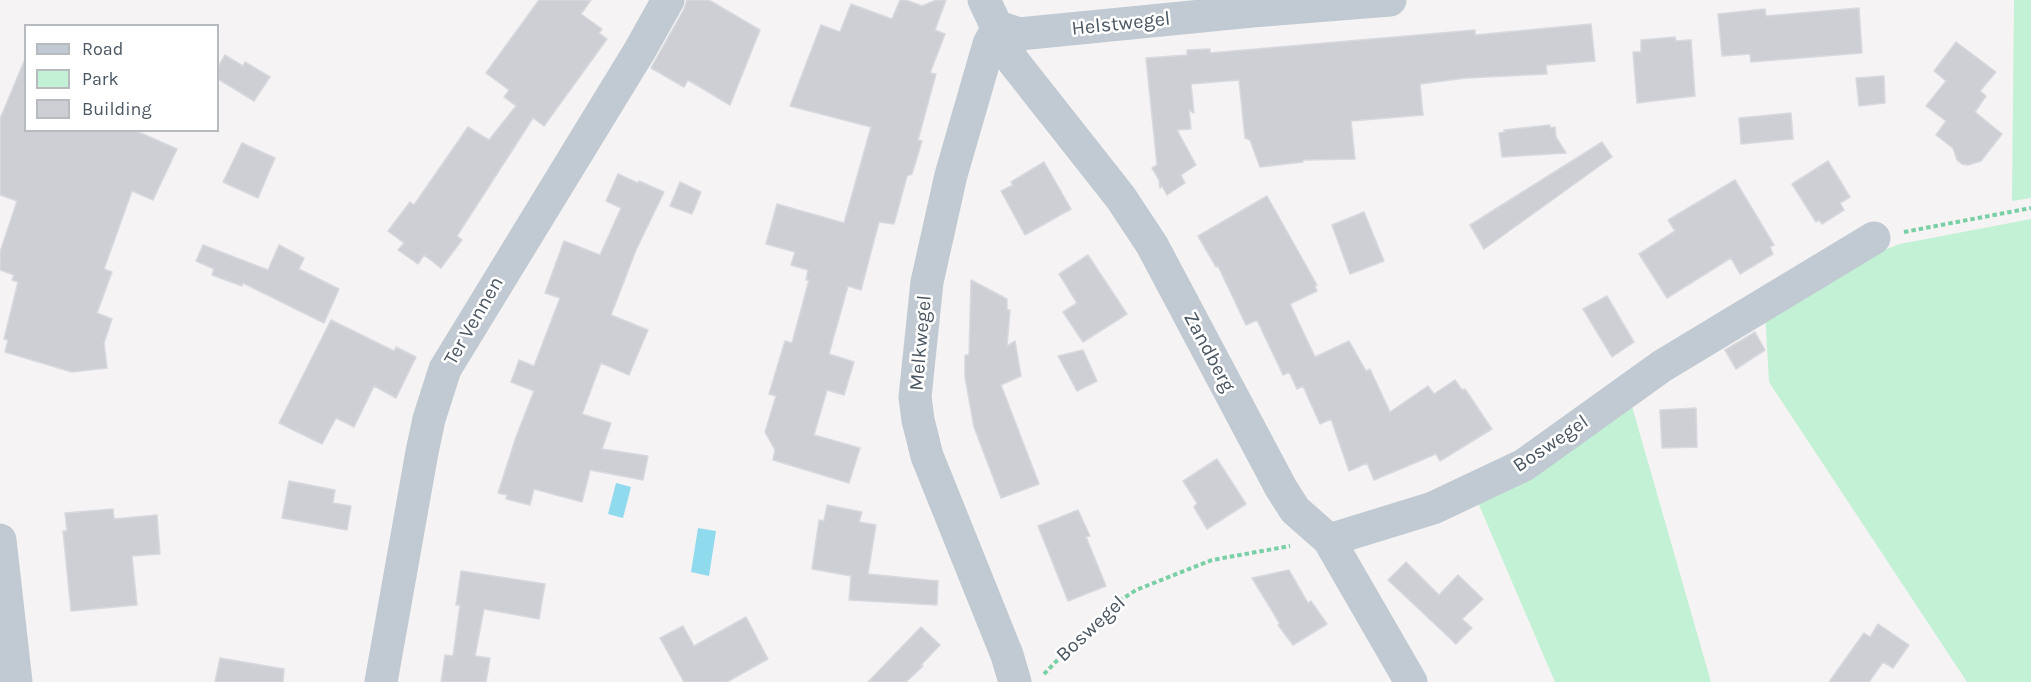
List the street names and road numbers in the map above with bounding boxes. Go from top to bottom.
street label: Helstwegel [1070,7,1172,41]
street label: Ter Vennen [439,273,509,369]
street label: Melkwegel [905,294,937,392]
street label: Zandberg [1178,308,1240,396]
street label: Boswegel [1509,410,1593,478]
street label: Boswegel [1051,591,1131,667]

